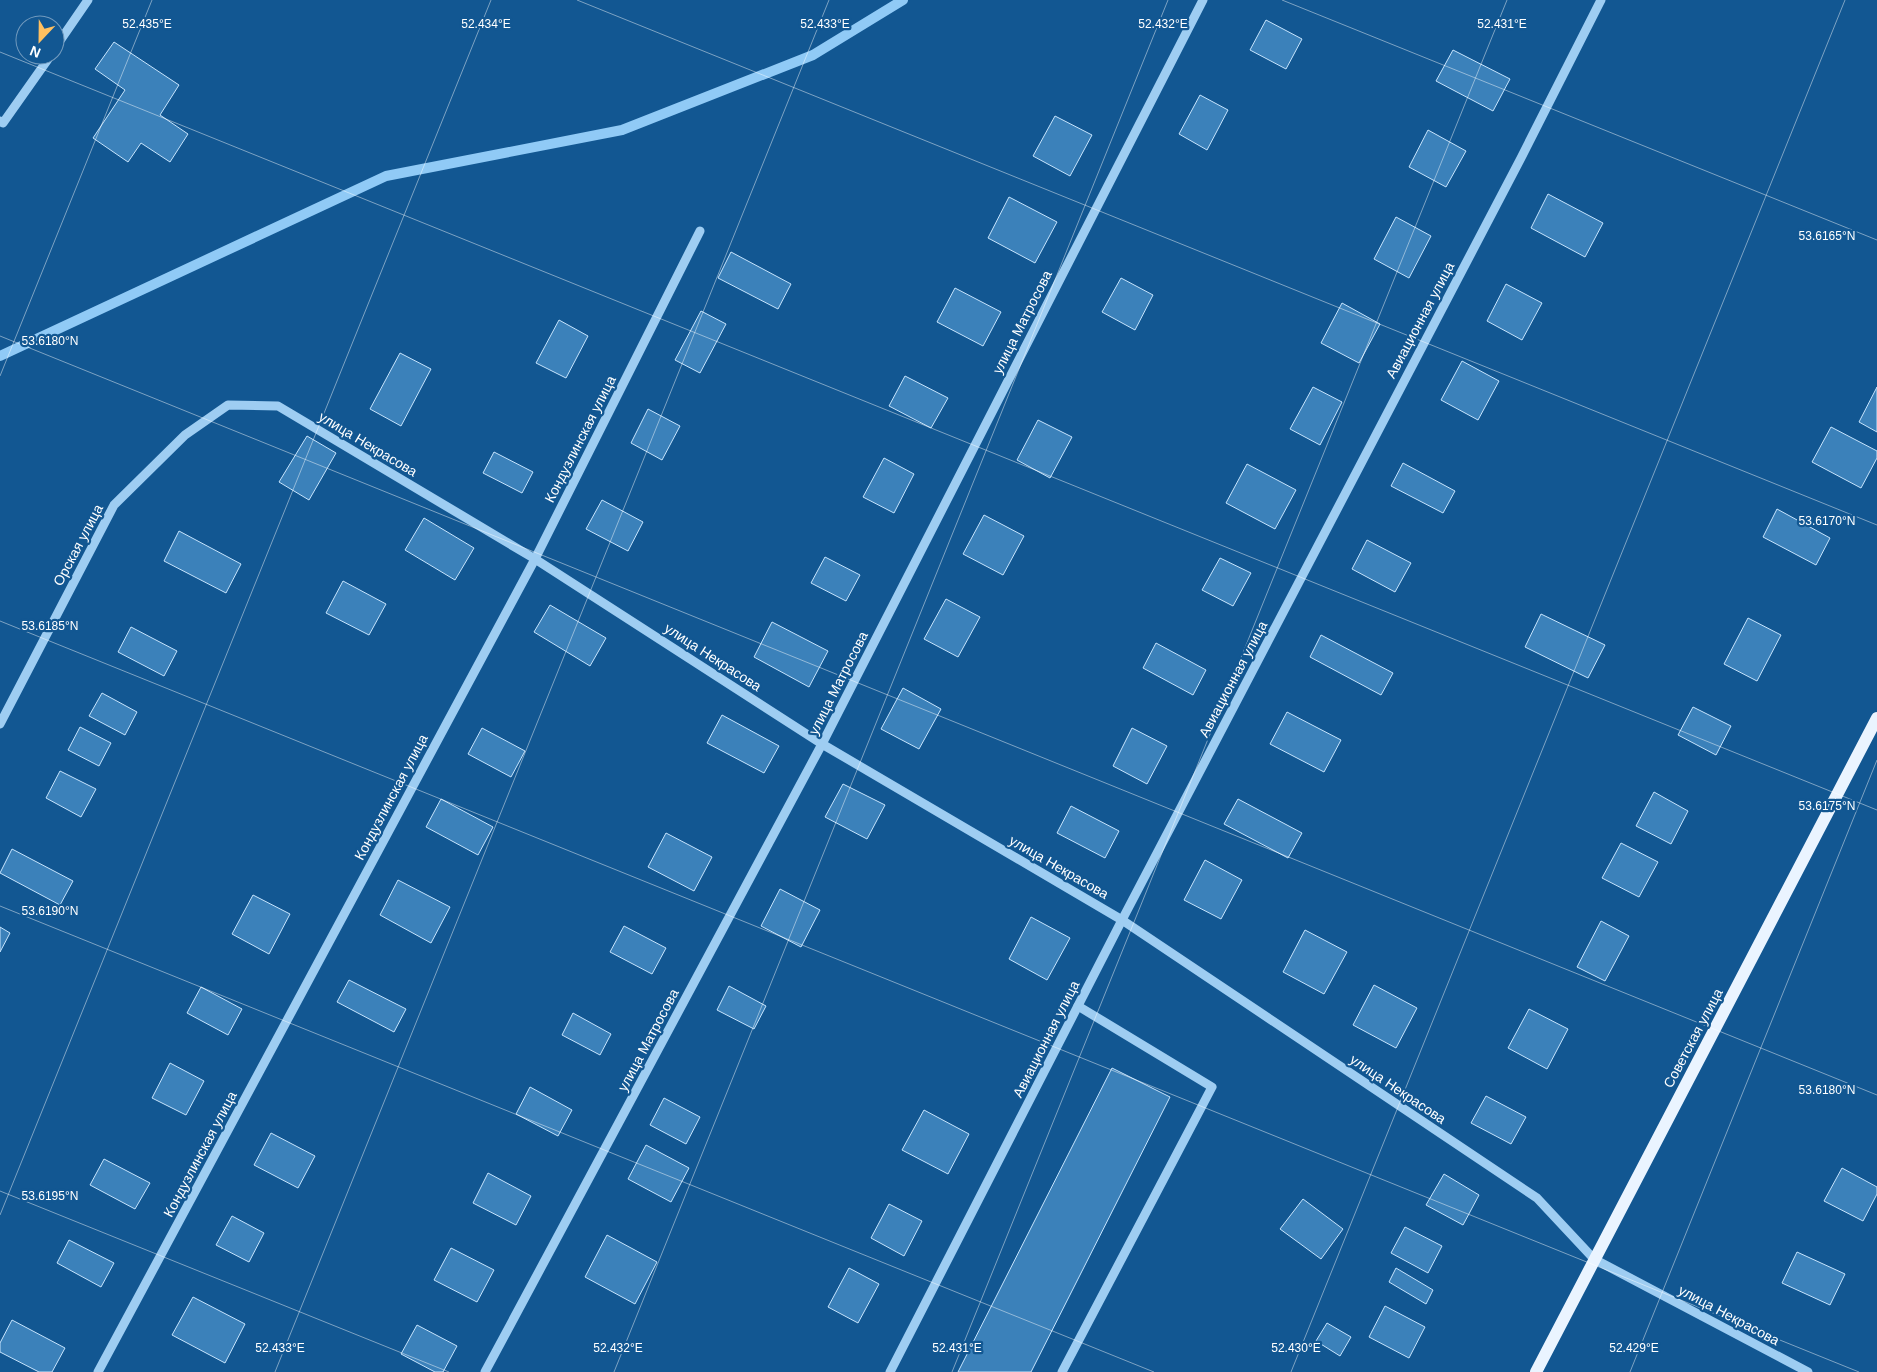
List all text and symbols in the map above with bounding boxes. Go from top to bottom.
north arrow [15,15,65,65]
text: 52.435°E [122,17,172,31]
text: 52.434°E [461,17,511,31]
text: 52.433°E [800,17,850,31]
text: 52.432°E [1138,17,1188,31]
text: 52.431°E [1477,17,1527,31]
text: N [27,43,43,61]
text: 53.6165°N [1799,229,1855,243]
street label: Авиационная улица [1383,259,1457,381]
street label: улица Матросова [989,268,1055,376]
text: 53.6180°N [22,334,78,348]
street label: Кондузлинская улица [541,373,619,505]
street label: улица Некрасова [316,408,420,480]
street label: Орская улица [50,501,106,588]
text: 53.6170°N [1799,514,1855,528]
street label: Авиационная улица [1196,618,1270,740]
text: 53.6185°N [22,619,78,633]
street label: улица Некрасова [662,620,764,694]
street label: улица Матросова [805,629,871,737]
street label: Кондузлинская улица [351,731,431,863]
text: 53.6175°N [1799,799,1855,813]
street label: улица Некрасова [1007,832,1112,902]
text: 53.6190°N [22,904,78,918]
street label: Авиационная улица [1010,978,1083,1100]
street label: улица Матросова [614,986,682,1094]
street label: Советская улица [1660,986,1726,1090]
street label: улица Некрасова [1347,1051,1449,1127]
text: 53.6180°N [1799,1083,1855,1097]
street label: Кондузлинская улица [160,1088,240,1220]
text: 53.6195°N [22,1189,78,1203]
street label: улица Некрасова [1676,1282,1782,1348]
text: 52.433°E [255,1341,305,1355]
text: 52.432°E [593,1341,643,1355]
text: 52.431°E [932,1341,982,1355]
text: 52.430°E [1271,1341,1321,1355]
text: 52.429°E [1609,1341,1659,1355]

